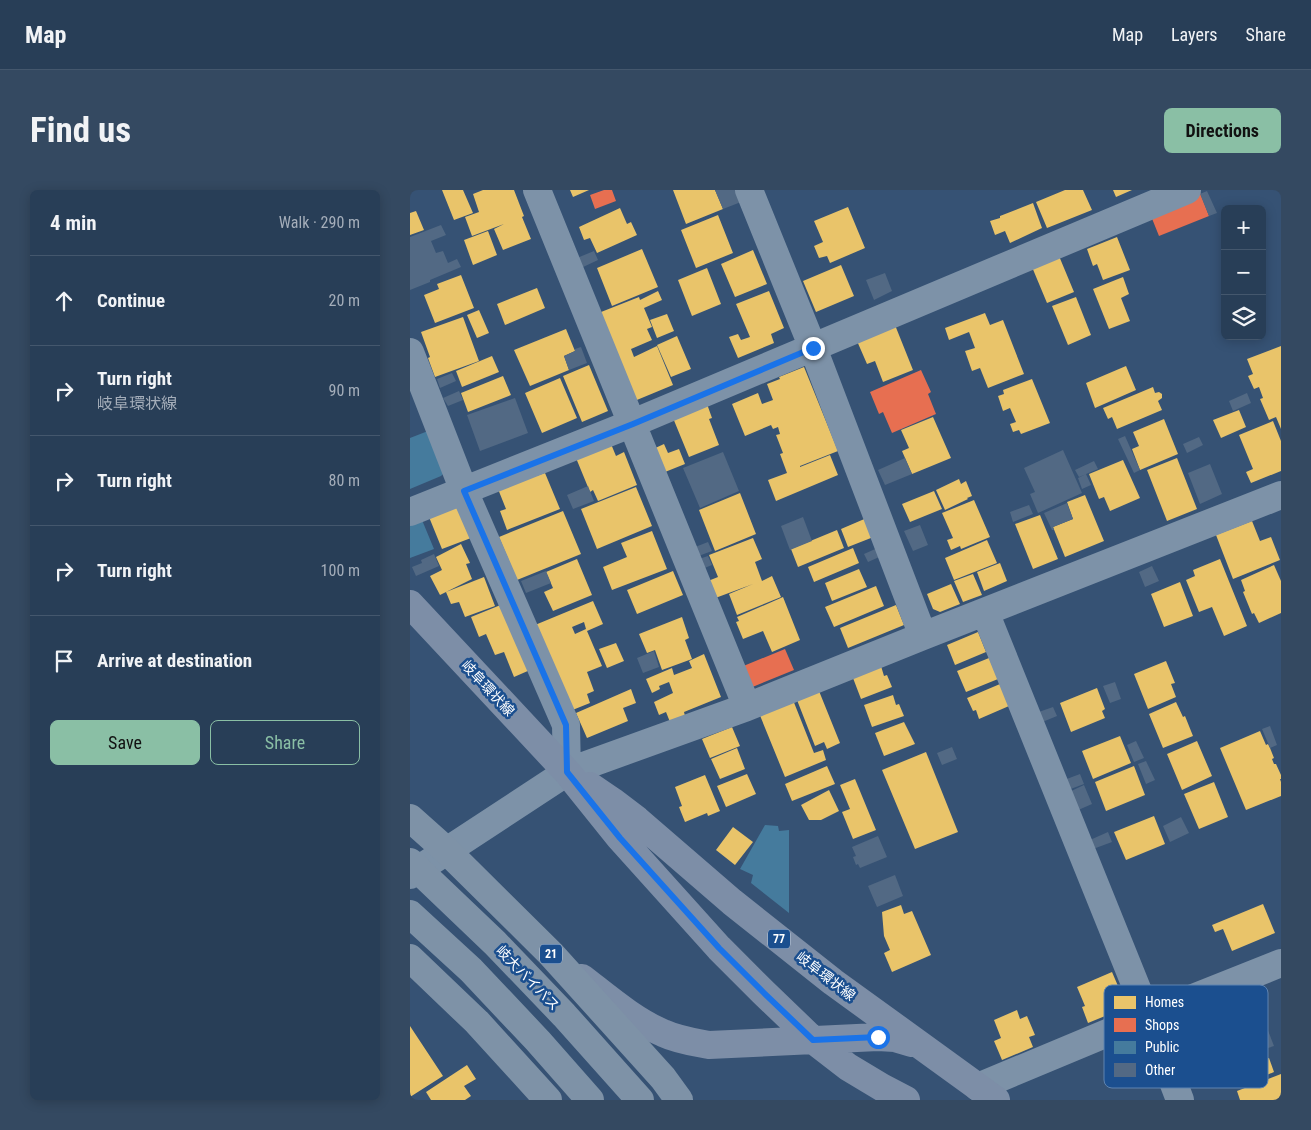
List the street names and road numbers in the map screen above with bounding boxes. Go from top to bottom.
street label: 岐阜環状線 [458,657,518,719]
road number: 77 [768,930,790,949]
street label: 岐大バイパス [493,942,563,1014]
road number: 21 [540,944,562,964]
street label: 岐阜環状線 [793,948,859,1004]

